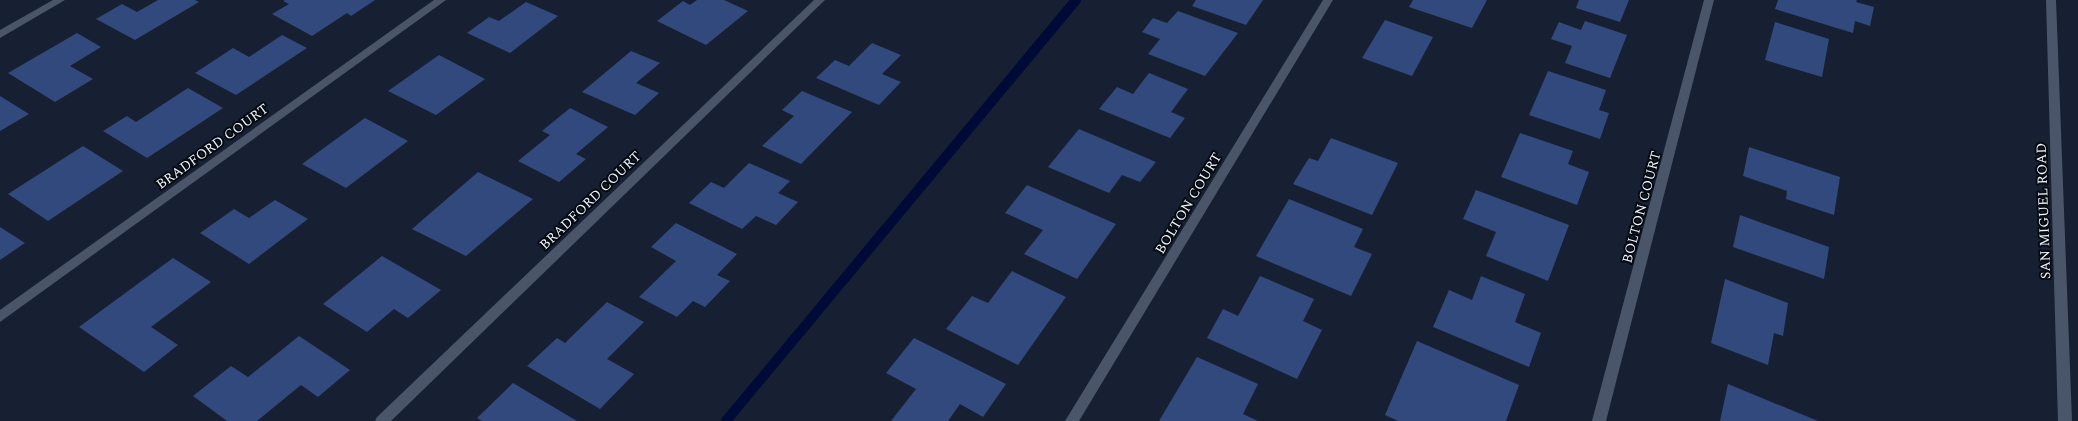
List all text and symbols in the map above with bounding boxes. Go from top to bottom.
street label: BRADFORD COURT [152,98,273,194]
street label: SAN MIGUEL ROAD [2031,143,2056,279]
street label: BRADFORD COURT [535,146,646,255]
street label: BOLTON COURT [1150,148,1227,258]
street label: BOLTON COURT [1616,149,1667,266]

